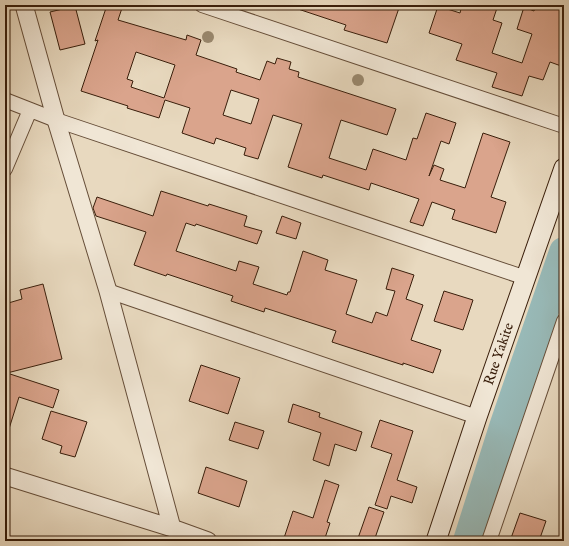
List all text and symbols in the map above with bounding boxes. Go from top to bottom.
street label: Rue Yakite [480,320,518,388]

